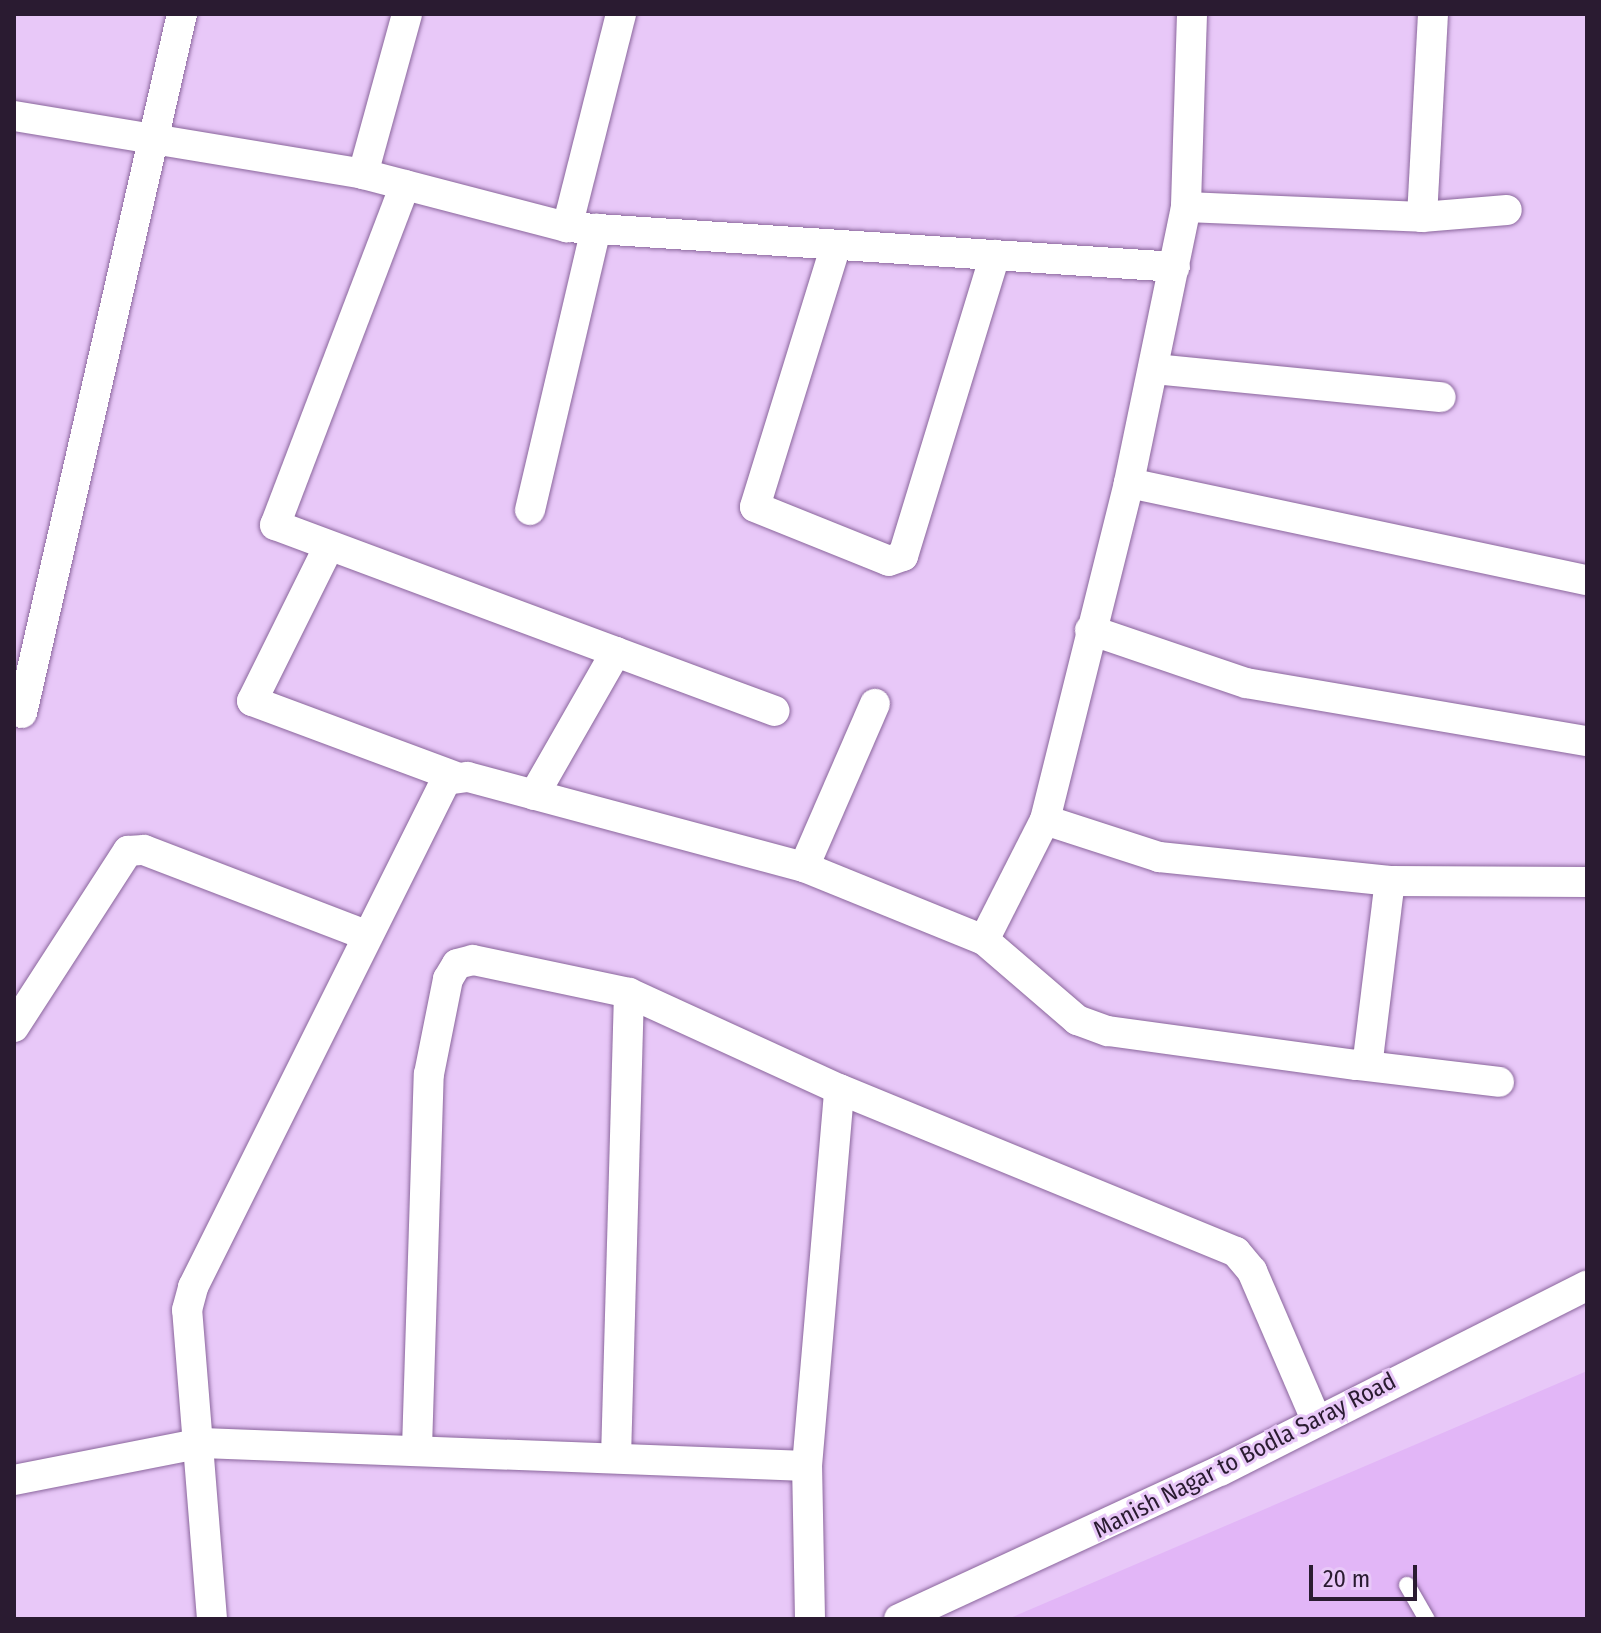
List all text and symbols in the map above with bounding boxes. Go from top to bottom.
street label: Manish Nagar to Bodla Saray Road [1089,1367,1401,1545]
scale bar [1313,1549,1421,1599]
text: 20 m [1323,1565,1370,1593]

